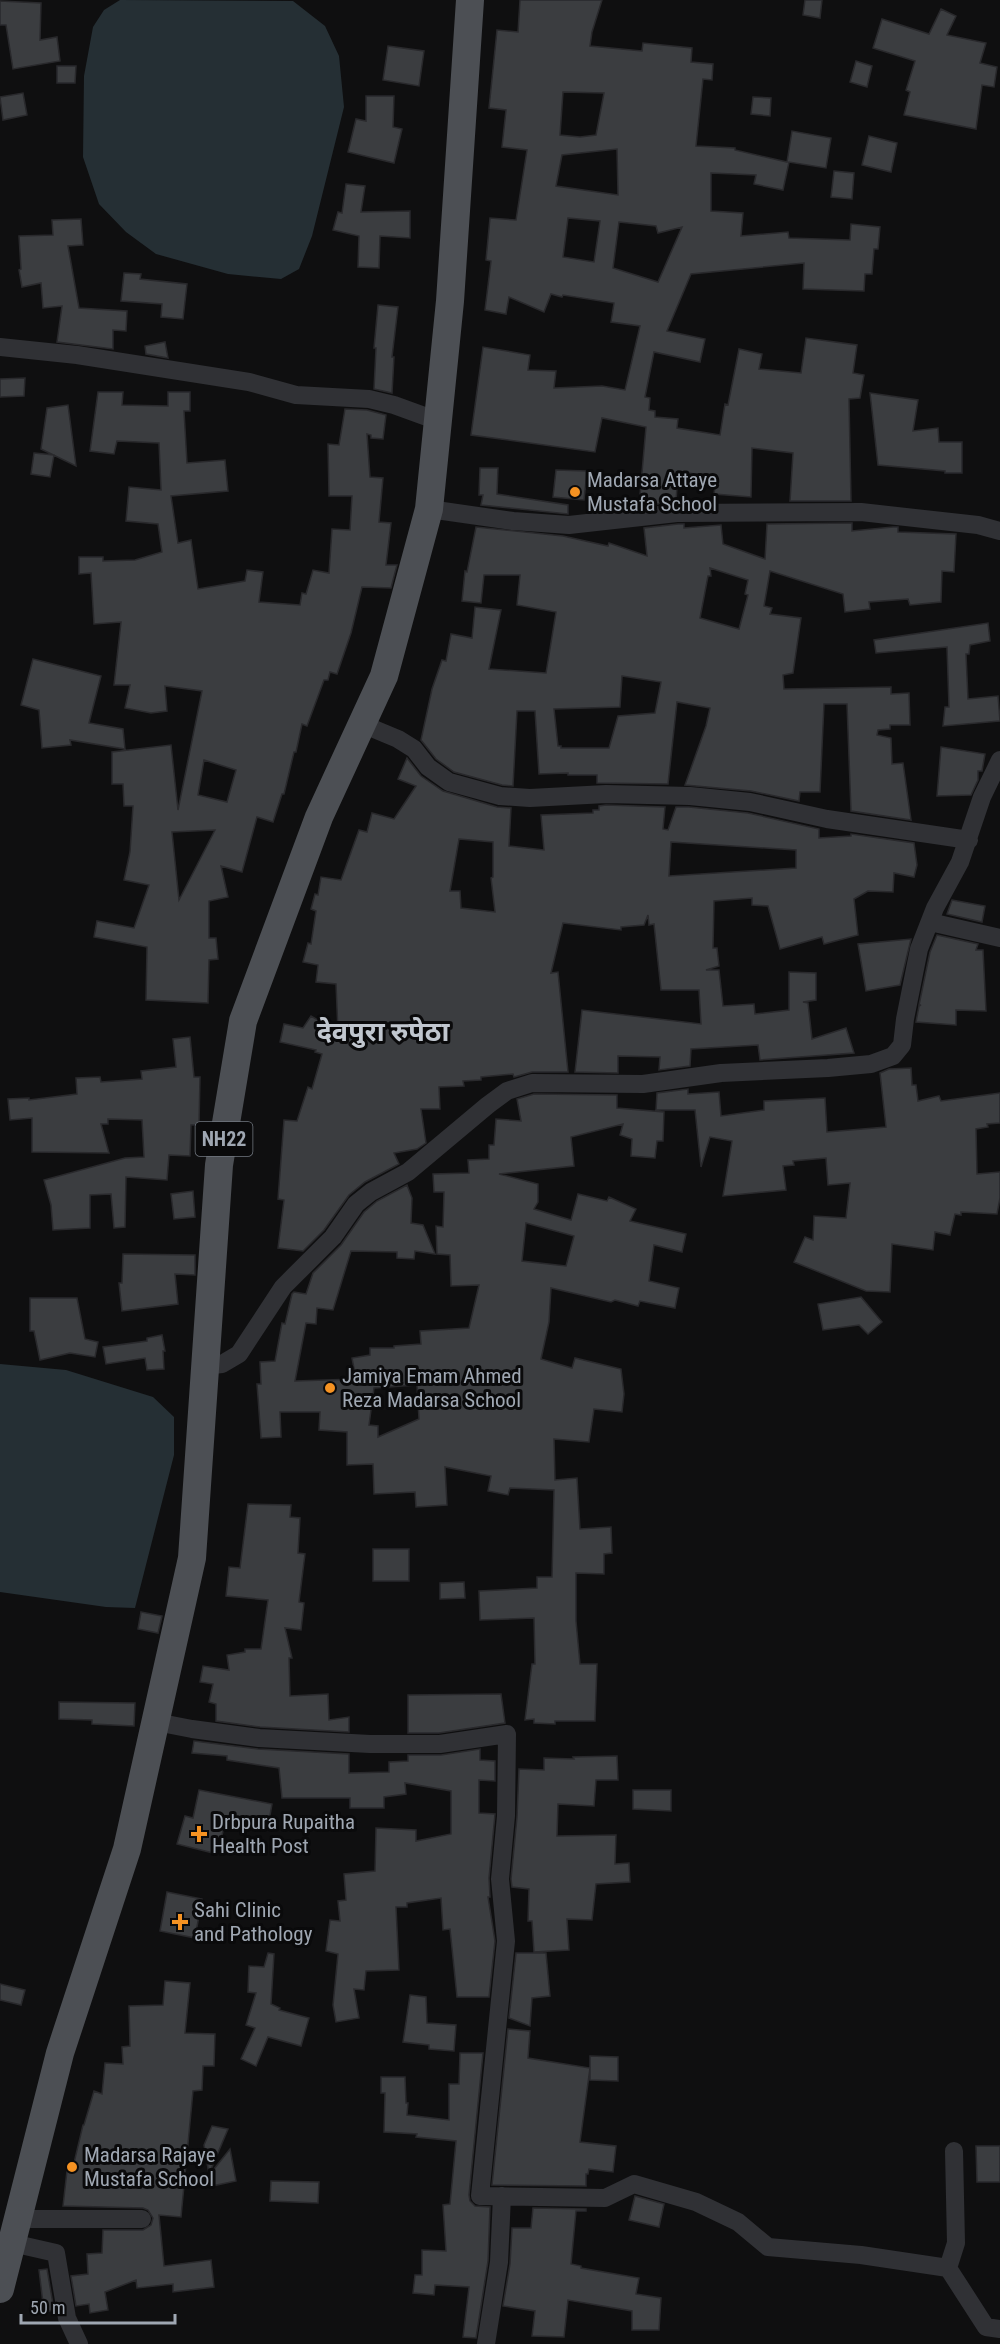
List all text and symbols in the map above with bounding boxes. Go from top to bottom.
place label: Madarsa Attaye Mustafa School [587,468,717,516]
marker: Madarsa Attaye Mustafa School [568,485,582,499]
district label: देवपुरा रुपेठा [317,1016,450,1048]
road number: NH22 [196,1122,252,1156]
place label: Jamiya Emam Ahmed Reza Madarsa School [342,1364,522,1412]
marker: Jamiya Emam Ahmed Reza Madarsa School [323,1381,337,1395]
place label: Drbpura Rupaitha Health Post [212,1810,355,1858]
marker: Drbpura Rupaitha Health Post [190,1825,208,1843]
place label: Sahi Clinic and Pathology [194,1898,313,1946]
marker: Sahi Clinic and Pathology [171,1913,189,1931]
place label: Madarsa Rajaye Mustafa School [84,2143,216,2191]
marker: Madarsa Rajaye Mustafa School [65,2160,79,2174]
scale bar [21,2287,176,2325]
text: 50 m [30,2297,65,2318]

